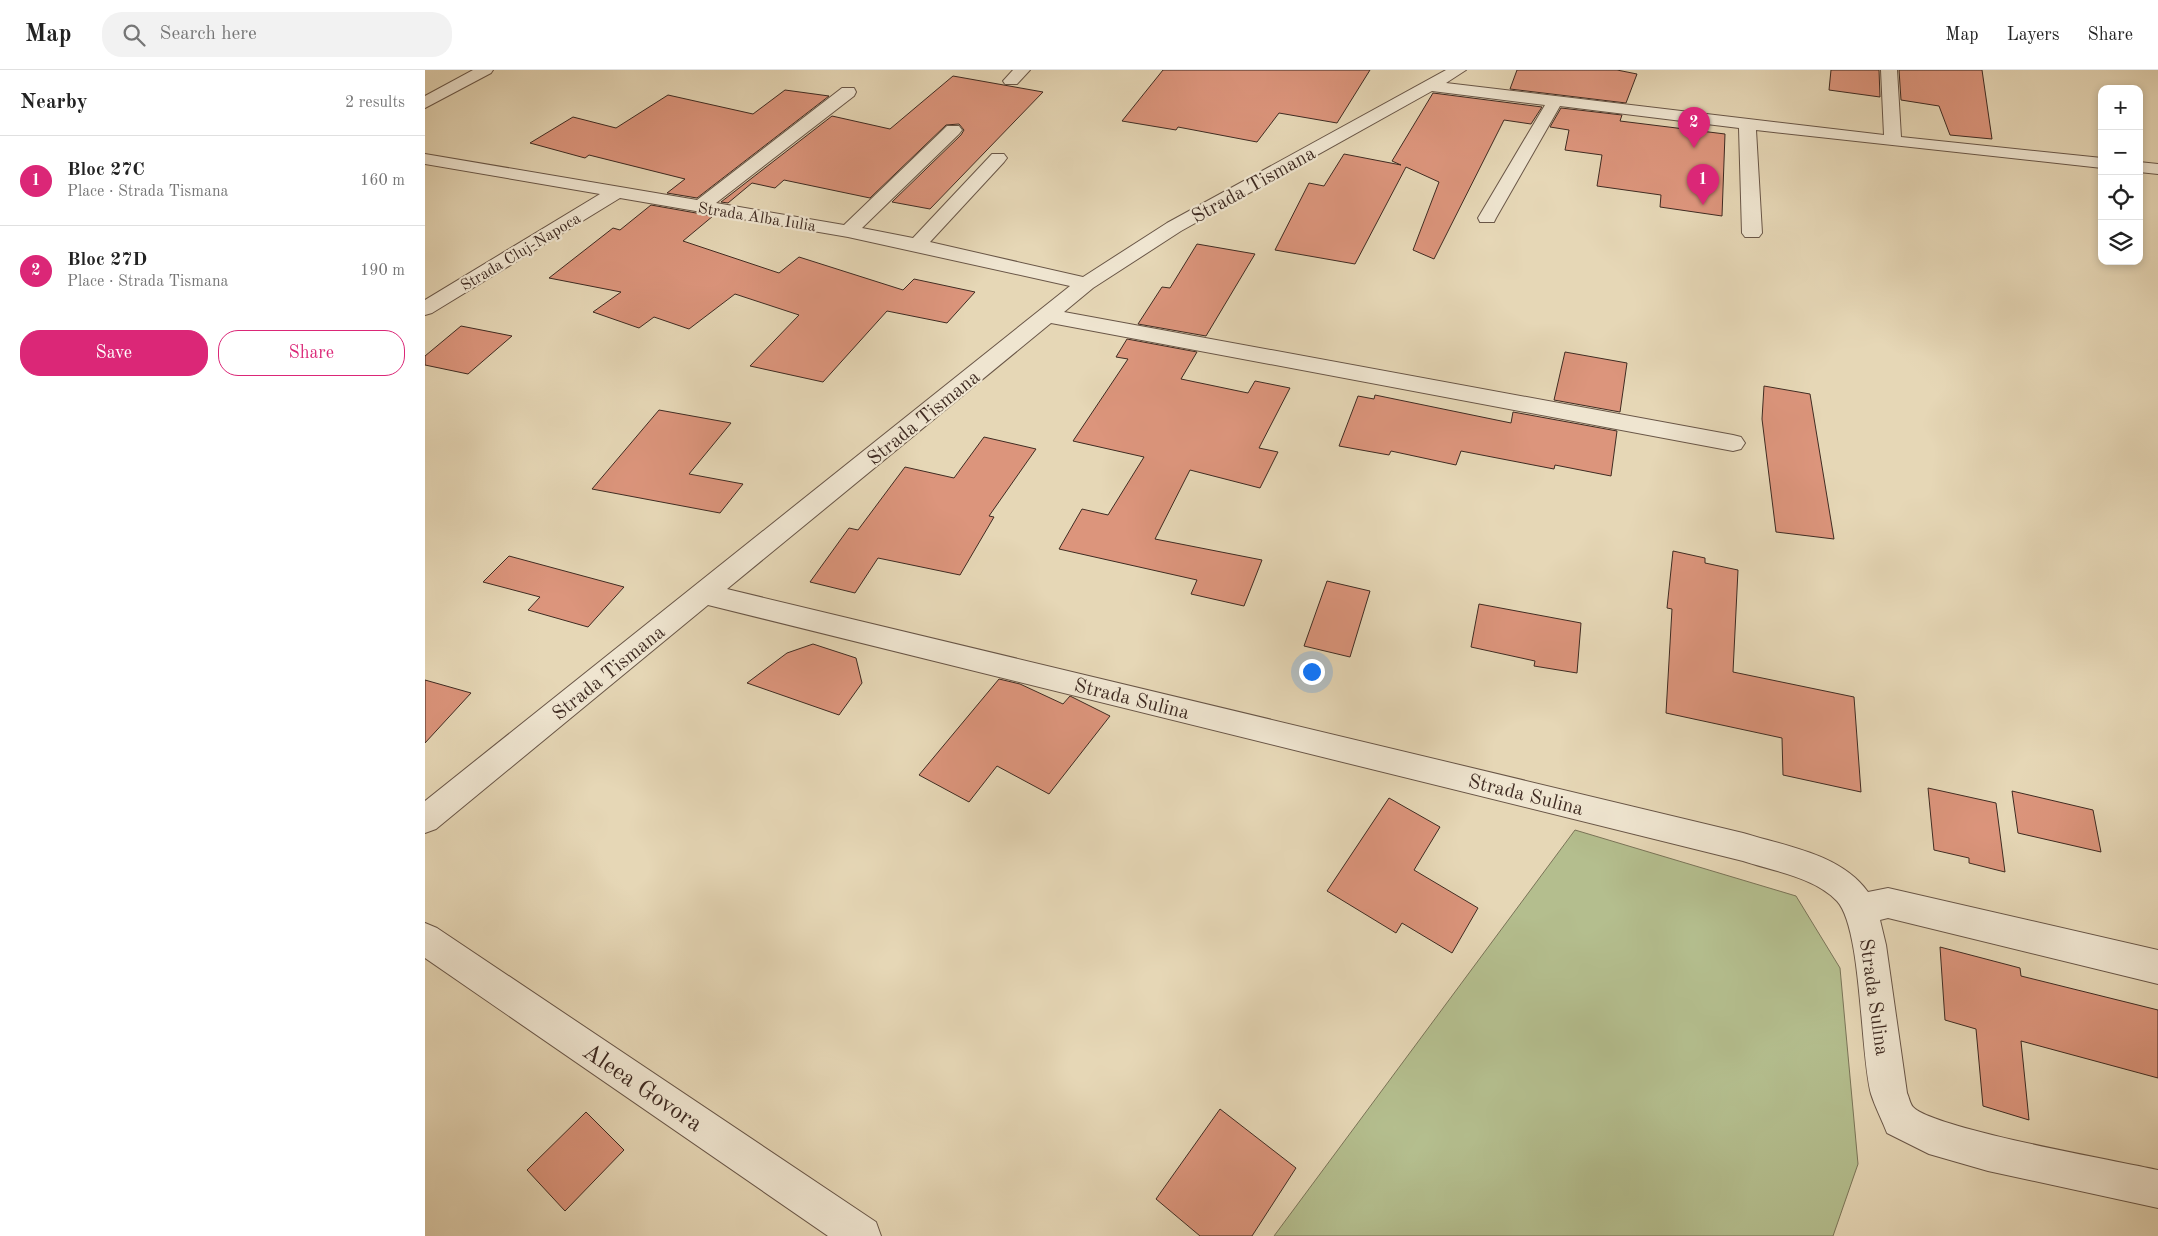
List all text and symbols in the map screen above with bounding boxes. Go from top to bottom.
search box [102,12,452,57]
icon: search [120,21,148,49]
text: Map [25,23,72,47]
text: Search here [160,25,257,44]
text: Map [1945,26,1979,44]
text: Layers [2007,26,2059,44]
text: Share [2087,26,2133,44]
map controls [2098,85,2143,265]
button: + [2098,85,2143,130]
text: Nearby [20,92,88,113]
text: 2 results [345,95,405,111]
pin: 2 [1678,107,1710,148]
button: − [2098,130,2143,175]
street label: Strada Tismana [1189,143,1319,228]
text: Bloc 27C [67,161,145,180]
pin: 1 [1687,164,1719,205]
text: 1 [31,173,41,189]
text: 160 m [360,173,405,189]
button: locate [2098,175,2143,220]
text: Place · Strada Tismana [67,184,228,200]
street label: Strada Alba Iulia [697,201,817,235]
street label: Strada Cluj-Napoca [458,211,584,295]
button: layers [2098,220,2143,265]
text: Bloc 27D [67,251,147,270]
text: 2 [31,263,41,279]
text: 190 m [360,263,405,279]
text: Place · Strada Tismana [67,274,228,290]
button: Save [20,330,208,376]
button: Share [218,330,405,376]
street label: Strada Tismana [864,367,984,470]
street label: Strada Tismana [549,622,669,725]
your location [1299,659,1325,685]
street label: Strada Sulina [1072,676,1191,724]
street label: Strada Sulina [1466,772,1585,820]
street label: Strada Sulina [1855,937,1891,1057]
street label: Aleea Govora [578,1040,706,1137]

